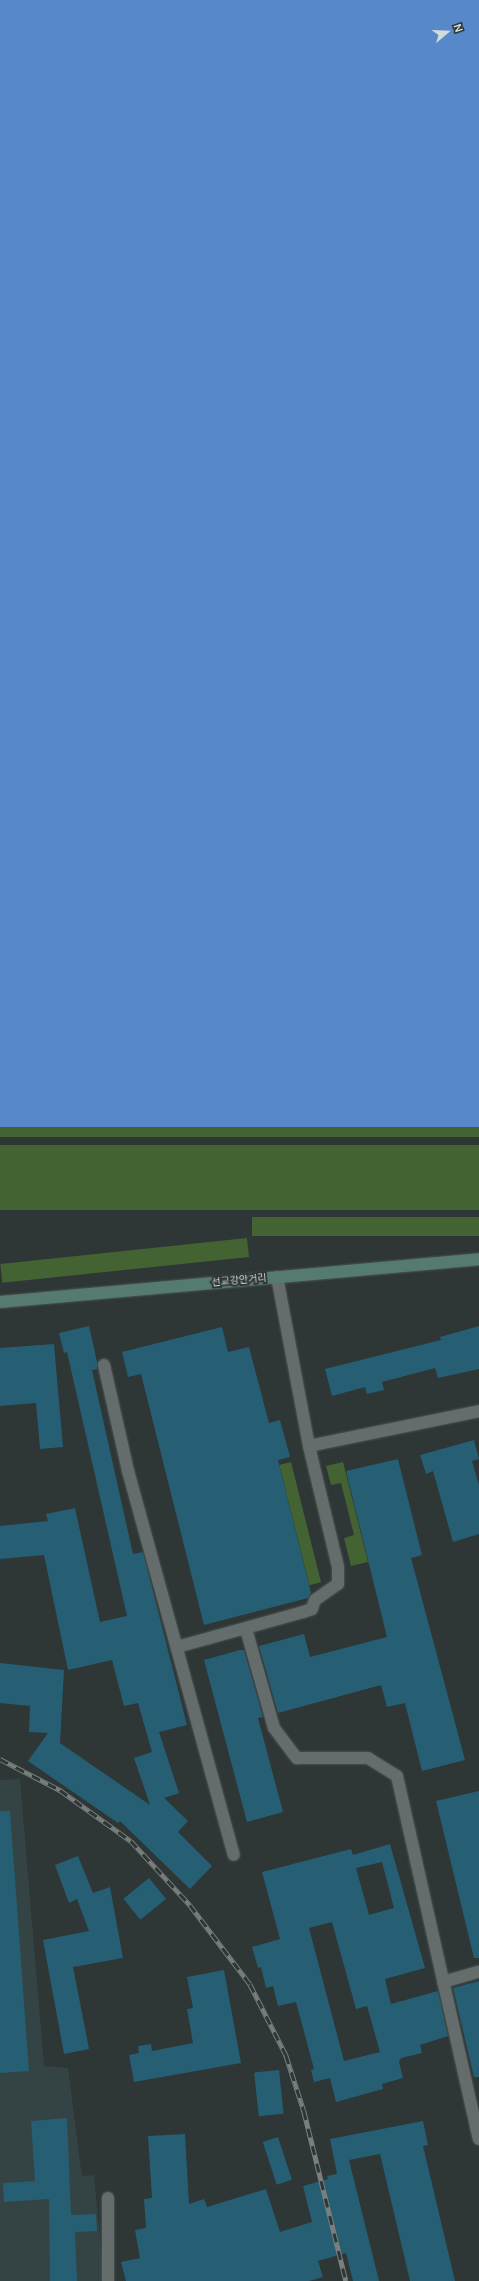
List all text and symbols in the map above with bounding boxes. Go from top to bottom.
north arrow [427,12,467,52]
text: N [450,22,466,34]
street label: 선교강안거리 [211,1272,267,1288]

